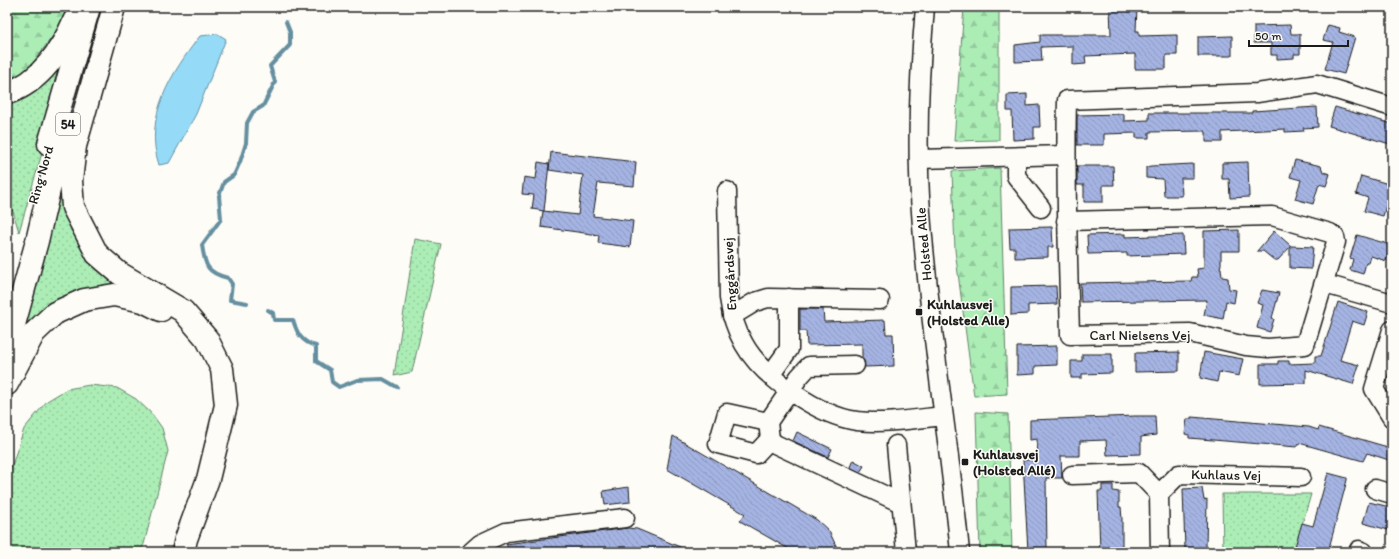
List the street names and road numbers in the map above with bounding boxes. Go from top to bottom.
road number: 54 [56,113,80,135]
street label: Ring Nord [25,144,58,206]
street label: Holsted Alle [912,206,936,281]
street label: Enggårdsvej [720,237,740,311]
street label: Carl Nielsens Vej [1090,327,1190,344]
street label: Kuhlaus Vej [1191,466,1261,484]

